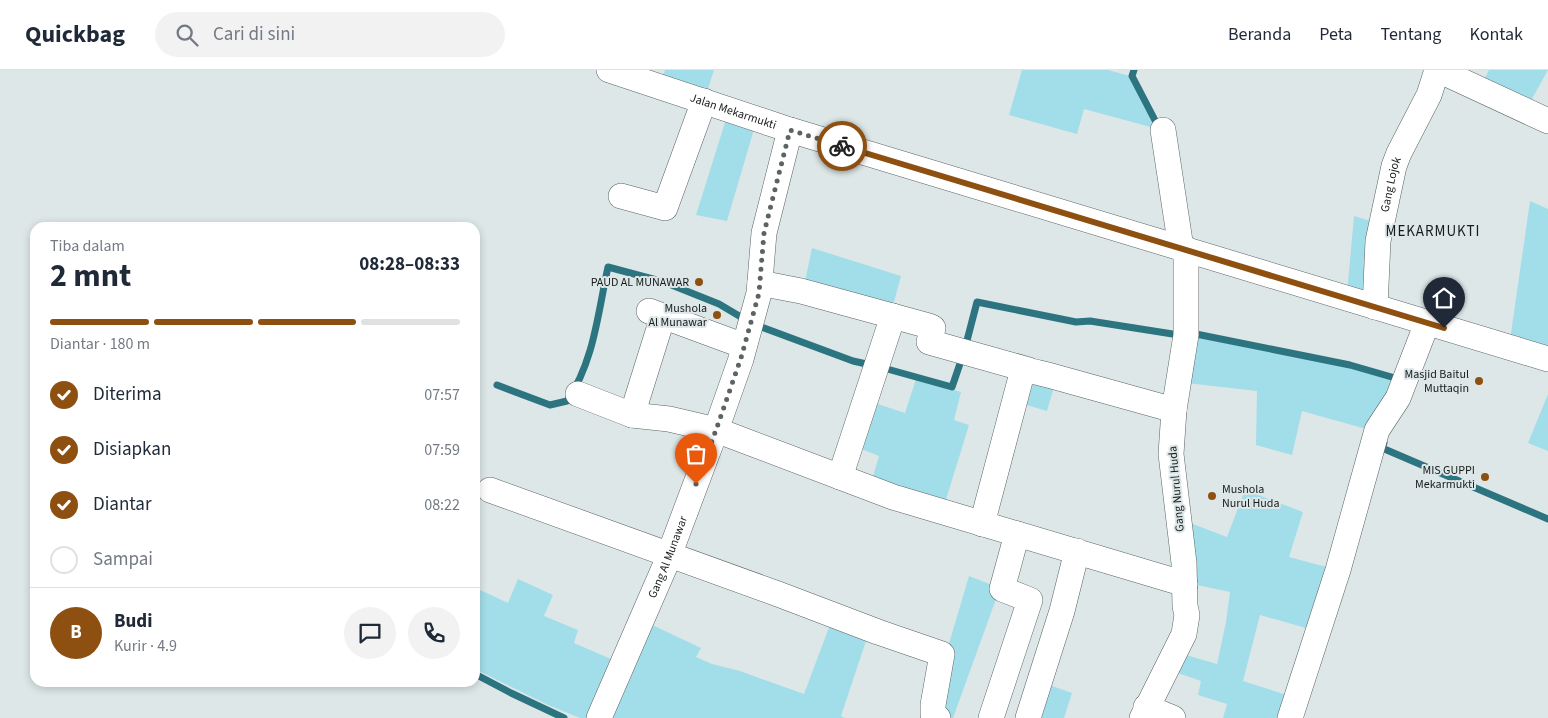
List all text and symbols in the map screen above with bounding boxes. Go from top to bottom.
search box [155,12,505,57]
text: Quickbag [25,17,125,52]
icon: search [173,21,201,49]
text: Cari di sini [213,21,295,48]
text: Beranda [1228,22,1291,47]
text: Peta [1319,22,1352,47]
text: Tentang [1380,22,1441,47]
text: Kontak [1469,22,1523,47]
street label: Jalan Mekarmukti [688,89,779,134]
courier [817,121,867,171]
icon: bike [828,132,856,160]
street label: Gang Lojok [1376,154,1406,214]
district label: MEKARMUKTI [1385,221,1481,242]
text: Tiba dalam [50,235,125,257]
text: 08:28–08:33 [359,251,460,278]
text: 2 mnt [50,253,131,299]
place label: PAUD AL MUNAWAR [591,274,689,291]
marker: PAUD AL MUNAWAR [693,276,705,288]
pin [1423,277,1465,328]
icon: home [1430,284,1458,312]
place label: Mushola Al Munawar [648,300,708,331]
marker: Mushola Al Munawar [711,309,723,321]
text: Diantar · 180 m [50,333,150,355]
place label: Masjid Baitul Muttaqin [1405,366,1469,397]
marker: Masjid Baitul Muttaqin [1473,375,1485,387]
icon: check [50,381,78,409]
text: Diterima [93,381,162,408]
text: 07:57 [424,384,460,406]
pin [675,433,717,484]
icon: check [50,436,78,464]
text: Disiapkan [93,436,171,463]
text: 07:59 [424,439,460,461]
icon: bag [682,440,710,468]
street label: Gang Nurul Huda [1164,445,1189,533]
place label: MIS GUPPI Mekarmukti [1415,462,1475,493]
marker: MIS GUPPI Mekarmukti [1479,471,1491,483]
place label: Mushola Nurul Huda [1222,481,1280,512]
marker: Mushola Nurul Huda [1206,490,1218,502]
icon: check [50,491,78,519]
text: Diantar [93,491,152,518]
text: 08:22 [424,494,460,516]
street label: Gang Al Munawar [644,513,692,601]
text: Sampai [93,546,153,573]
button: chat [344,607,396,659]
button: phone [408,607,460,659]
text: Budi [114,608,152,635]
text: B [70,619,82,646]
text: Kurir · 4.9 [114,635,177,657]

